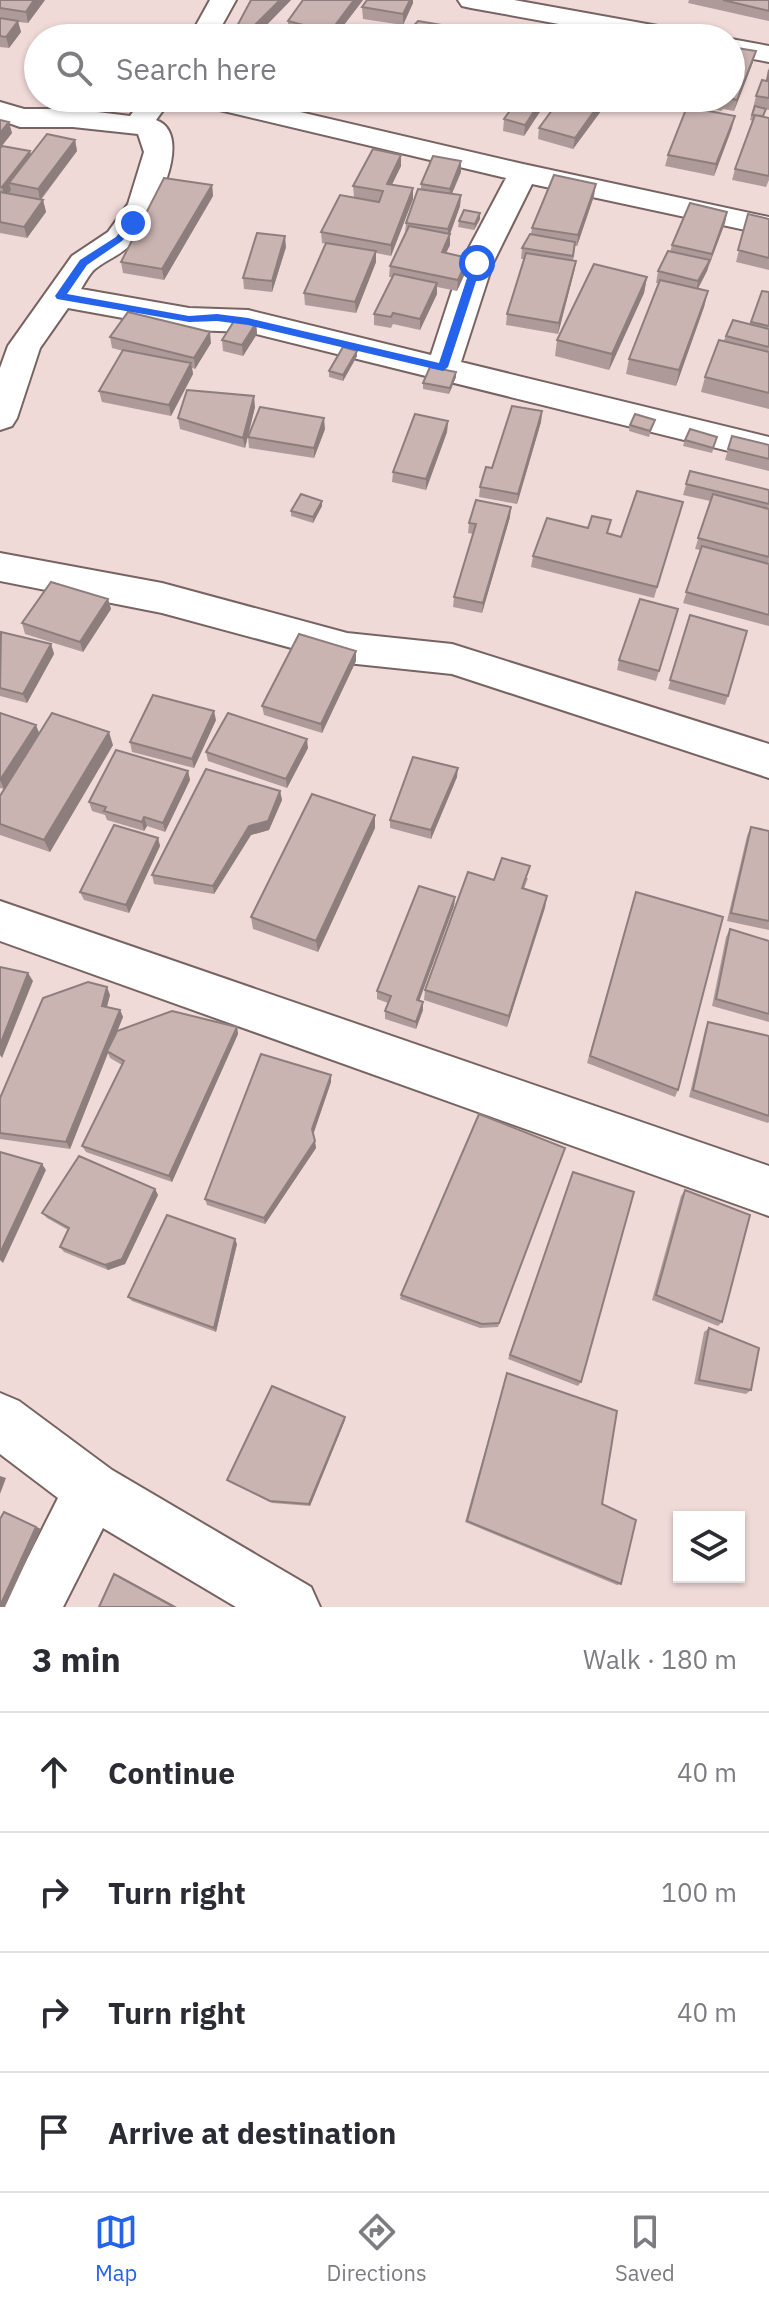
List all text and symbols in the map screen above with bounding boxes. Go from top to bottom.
search box [24,24,745,112]
icon: search [52,46,96,90]
text: Search here [116,49,277,88]
route end [115,205,151,241]
route start [459,245,495,281]
map controls [673,1511,745,1583]
button: layers [673,1511,745,1583]
text: 3 min [32,1637,121,1681]
text: Walk · 180 m [583,1642,737,1676]
icon: ahead [32,1750,76,1794]
text: Continue [108,1753,235,1792]
text: 40 m [677,1755,737,1789]
icon: right [32,1870,76,1914]
text: Turn right [108,1873,246,1912]
text: 100 m [661,1875,737,1909]
icon: right [32,1990,76,2034]
text: Turn right [108,1993,246,2032]
text: 40 m [677,1995,737,2029]
icon: arrive [32,2110,76,2154]
text: Arrive at destination [108,2113,396,2152]
tab: Map [94,2210,138,2287]
tab: Directions [327,2210,427,2287]
tab: Saved [615,2210,675,2287]

